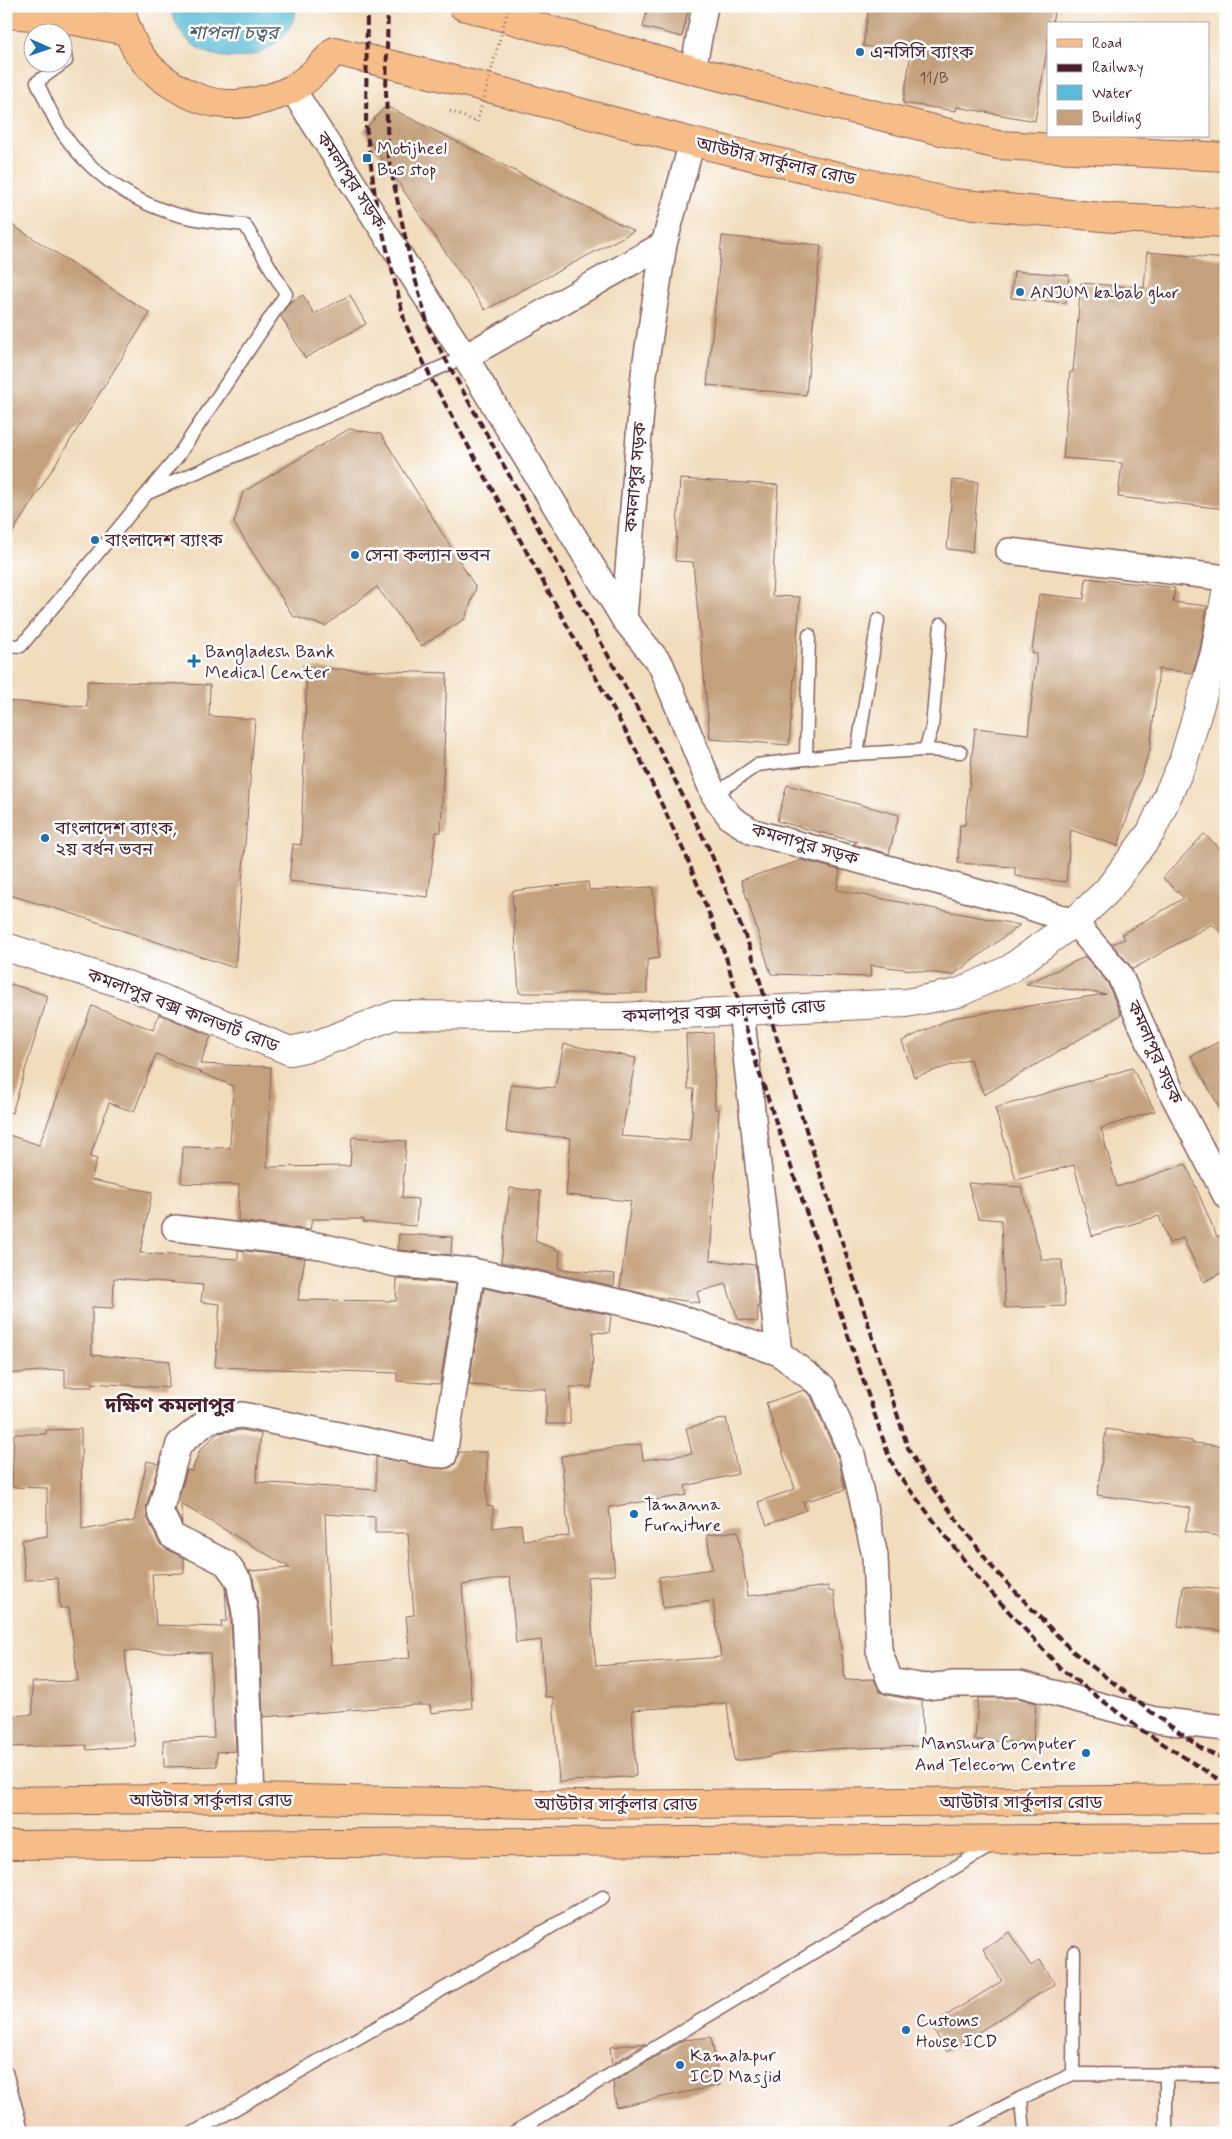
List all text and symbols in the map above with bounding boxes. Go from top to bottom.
water label: শাপলা চত্বর [188,21,282,46]
north arrow [22,22,72,72]
legend [1047,22,1210,138]
text: Road [1092,34,1122,54]
place label: এনসিসি ব্যাংক [870,41,974,65]
text: N [51,43,69,53]
marker: এনসিসি ব্যাংক [854,46,866,58]
text: Railway [1092,58,1144,78]
house number: 11/B [919,69,949,89]
text: Water [1092,84,1132,104]
text: Building [1092,108,1142,129]
street label: কমলাপুর সড়ক [309,127,391,234]
street label: আউটার সার্কুলার রোড [693,132,858,192]
place label: Motijheel Bus stop [377,137,447,182]
marker: Motijheel Bus stop [361,152,373,164]
place label: ANJUM kabab ghor [1030,281,1180,305]
marker: ANJUM kabab ghor [1014,286,1026,298]
street label: কমলাপুর সড়ক [619,421,653,534]
place label: বাংলাদেশ ব্যাংক [104,529,223,553]
marker: বাংলাদেশ ব্যাংক [89,534,101,546]
place label: সেনা কল্যান ভবন [365,544,492,568]
marker: সেনা কল্যান ভবন [349,549,361,561]
place label: Bangladesh Bank Medical Center [205,640,335,685]
marker: Bangladesh Bank Medical Center [187,654,201,668]
place label: বাংলাদেশ ব্যাংক, ২য় বর্ধন ভবন [54,817,177,862]
street label: কমলাপুর সড়ক [747,818,862,872]
marker: বাংলাদেশ ব্যাংক, ২য় বর্ধন ভবন [39,832,51,844]
street label: কমলাপুর বক্স কালভার্ট রোড [83,963,282,1059]
street label: কমলাপুর বক্স কালভার্ট রোড [621,994,826,1029]
street label: কমলাপুর সড়ক [1120,996,1188,1108]
district label: দক্ষিণ কমলাপুর [104,1393,236,1420]
place label: Tamanna Furniture [644,1493,721,1538]
marker: Tamanna Furniture [628,1508,640,1520]
place label: Manshura Computer And Telecom Centre [915,1732,1077,1777]
marker: Manshura Computer And Telecom Centre [1080,1747,1092,1759]
street label: আউটার সার্কুলার রোড [129,1789,293,1813]
street label: আউটার সার্কুলার রোড [939,1791,1103,1815]
street label: আউটার সার্কুলার রোড [534,1793,698,1817]
place label: Customs House ICD [916,2009,997,2054]
marker: Customs House ICD [900,2024,912,2036]
place label: Kamalapur ICD Masjid [690,2044,782,2089]
marker: Kamalapur ICD Masjid [674,2059,686,2071]

